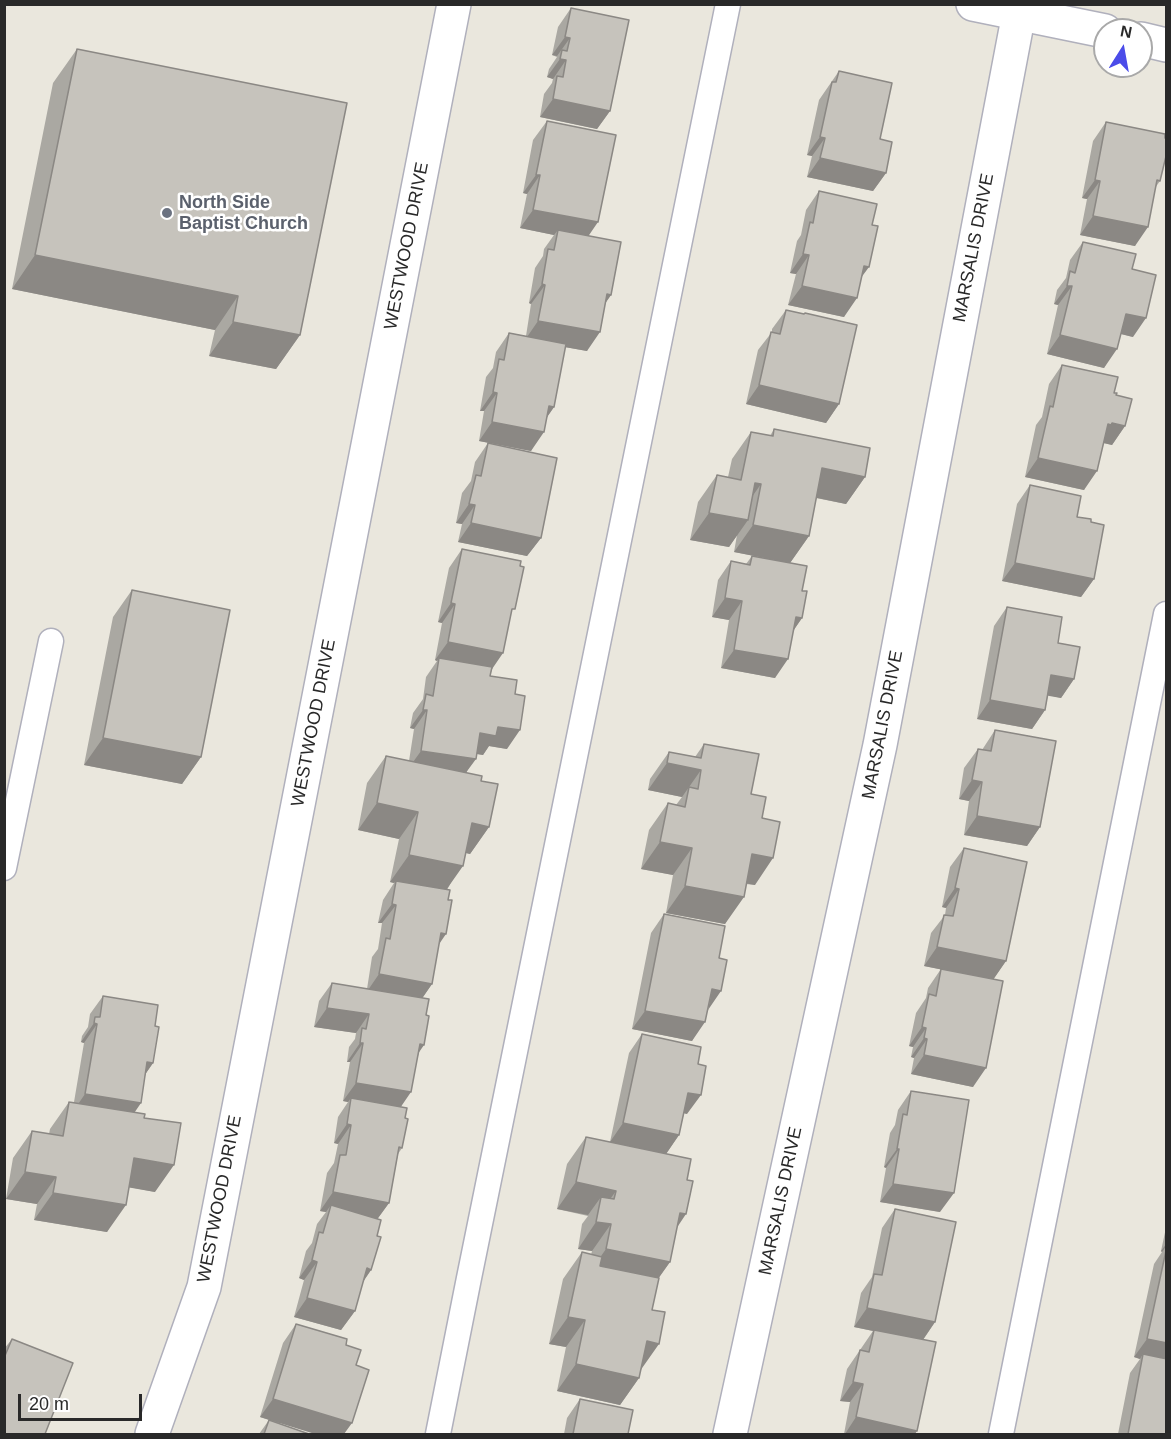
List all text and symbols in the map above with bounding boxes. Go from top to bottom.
north arrow [1093,18,1153,78]
text: N [1119,22,1133,41]
street label: WESTWOOD DRIVE [380,161,434,331]
street label: MARSALIS DRIVE [949,172,999,324]
place label: North Side Baptist Church [179,192,308,234]
marker: North Side Baptist Church [160,206,174,220]
street label: WESTWOOD DRIVE [287,638,341,808]
street label: MARSALIS DRIVE [858,649,908,801]
street label: WESTWOOD DRIVE [193,1114,247,1284]
street label: MARSALIS DRIVE [755,1125,807,1277]
scale bar [21,1382,146,1420]
text: 20 m [29,1394,69,1414]

